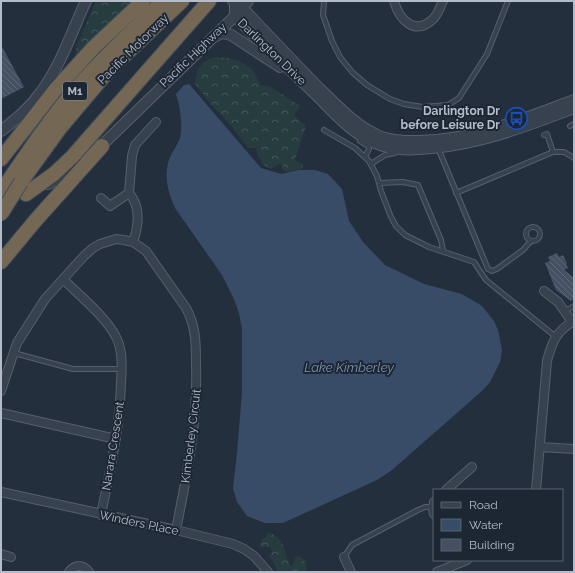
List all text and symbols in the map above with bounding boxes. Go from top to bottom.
street label: Pacific Motorway [95,10,172,87]
street label: Darlington Drive [235,16,309,88]
street label: Pacific Highway [157,19,230,90]
road number: M1 [63,82,87,100]
place label: Darlington Dr before Leisure Dr [401,104,500,132]
bus stop icon: Darlington Dr before Leisure Dr [503,105,529,131]
water label: Lake Kimberley [304,360,394,375]
street label: Kimberley Circuit [178,388,204,484]
street label: Narara Crescent [99,401,127,491]
legend [433,489,563,561]
text: Road [469,498,498,512]
street label: Winders Place [98,508,180,538]
text: Water [469,518,503,532]
text: Building [469,538,515,552]

